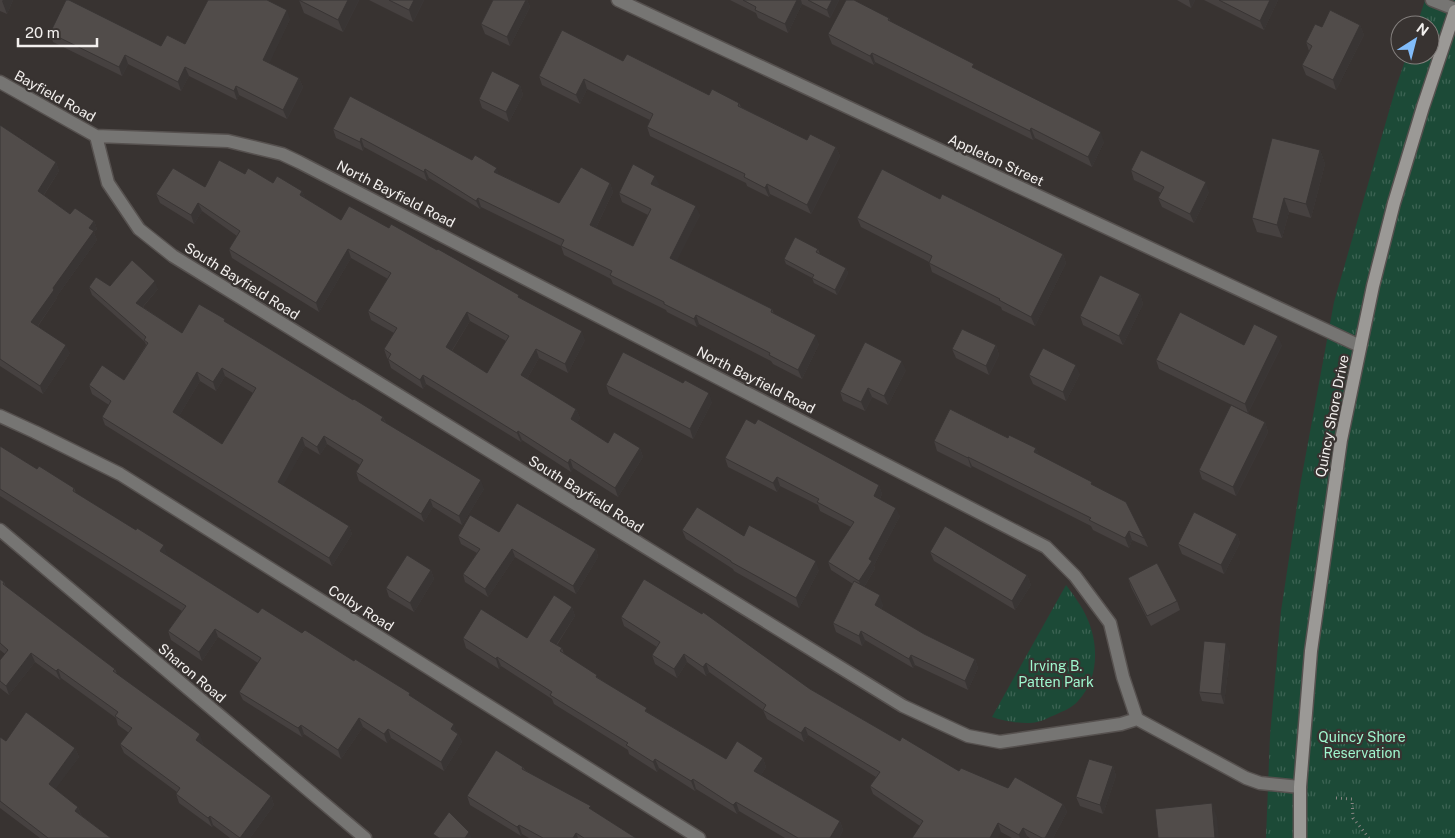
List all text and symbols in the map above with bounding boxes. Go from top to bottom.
scale bar [18,15,96,47]
north arrow [1390,15,1440,65]
text: N [1414,20,1432,39]
text: 20 m [25,24,60,41]
street label: Bayfield Road [12,67,98,125]
street label: Appleton Street [946,131,1046,189]
street label: North Bayfield Road [334,157,458,231]
street label: South Bayfield Road [182,239,302,323]
street label: North Bayfield Road [694,343,818,417]
street label: Quincy Shore Drive [1312,353,1352,478]
street label: South Bayfield Road [526,452,646,536]
street label: Colby Road [325,582,397,634]
street label: Sharon Road [155,640,229,706]
park label: Irving B. Patten Park [1018,658,1094,690]
park label: Quincy Shore Reservation [1318,729,1406,761]

